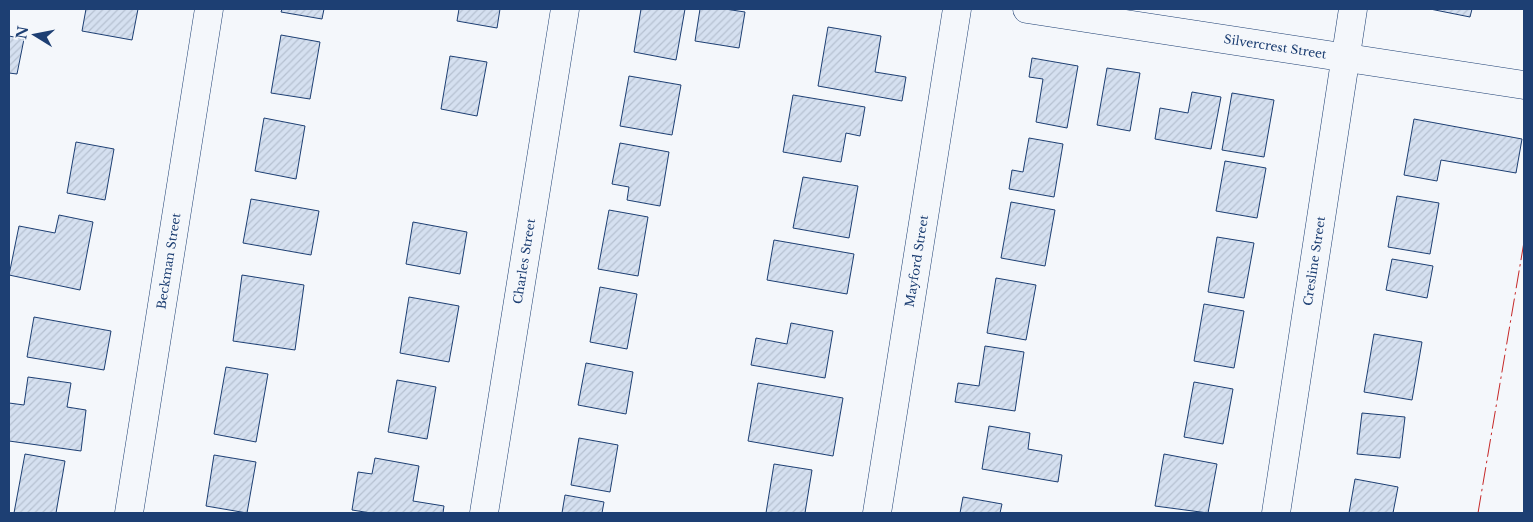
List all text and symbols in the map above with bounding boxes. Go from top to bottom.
north arrow [10,10,60,60]
text: N [12,25,32,41]
street label: Silvercrest Street [1223,31,1328,62]
street label: Beckman Street [153,211,184,310]
street label: Mayford Street [902,213,931,308]
street label: Cresline Street [1300,215,1328,307]
street label: Charles Street [510,217,538,305]

